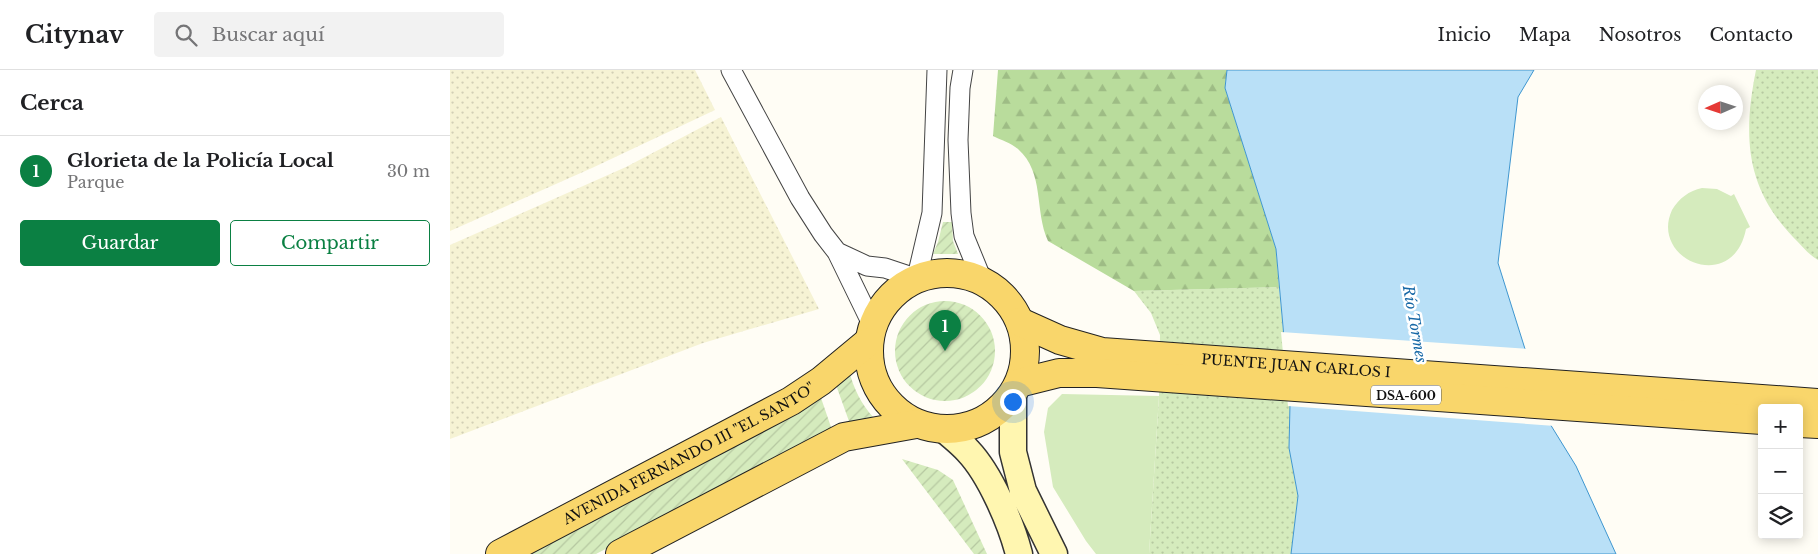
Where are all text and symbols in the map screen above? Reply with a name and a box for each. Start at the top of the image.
search box [154,12,504,57]
text: Citynav [25,20,124,49]
icon: search [172,21,200,49]
text: Buscar aquí [212,23,324,46]
text: Inicio [1437,24,1491,46]
text: Mapa [1519,24,1571,46]
text: Nosotros [1599,24,1681,46]
text: Contacto [1709,24,1793,46]
north arrow [1698,85,1743,130]
text: Cerca [20,90,84,116]
text: Glorieta de la Policía Local [67,149,334,172]
text: 1 [33,161,39,181]
text: 30 m [387,161,430,181]
text: Parque [67,172,124,192]
button: Guardar [20,220,220,266]
button: Compartir [230,220,430,266]
water label: Río Tormes [1399,283,1431,365]
pin: 1 [929,310,961,351]
street label: PUENTE JUAN CARLOS I [1201,350,1391,382]
street label: AVENIDA FERNANDO III "EL SANTO" [559,378,819,529]
road number: DSA-600 [1371,386,1441,404]
your location [1000,389,1026,415]
map controls [1758,404,1803,539]
button: + [1758,404,1803,449]
button: − [1758,449,1803,494]
button: layers [1758,494,1803,539]

